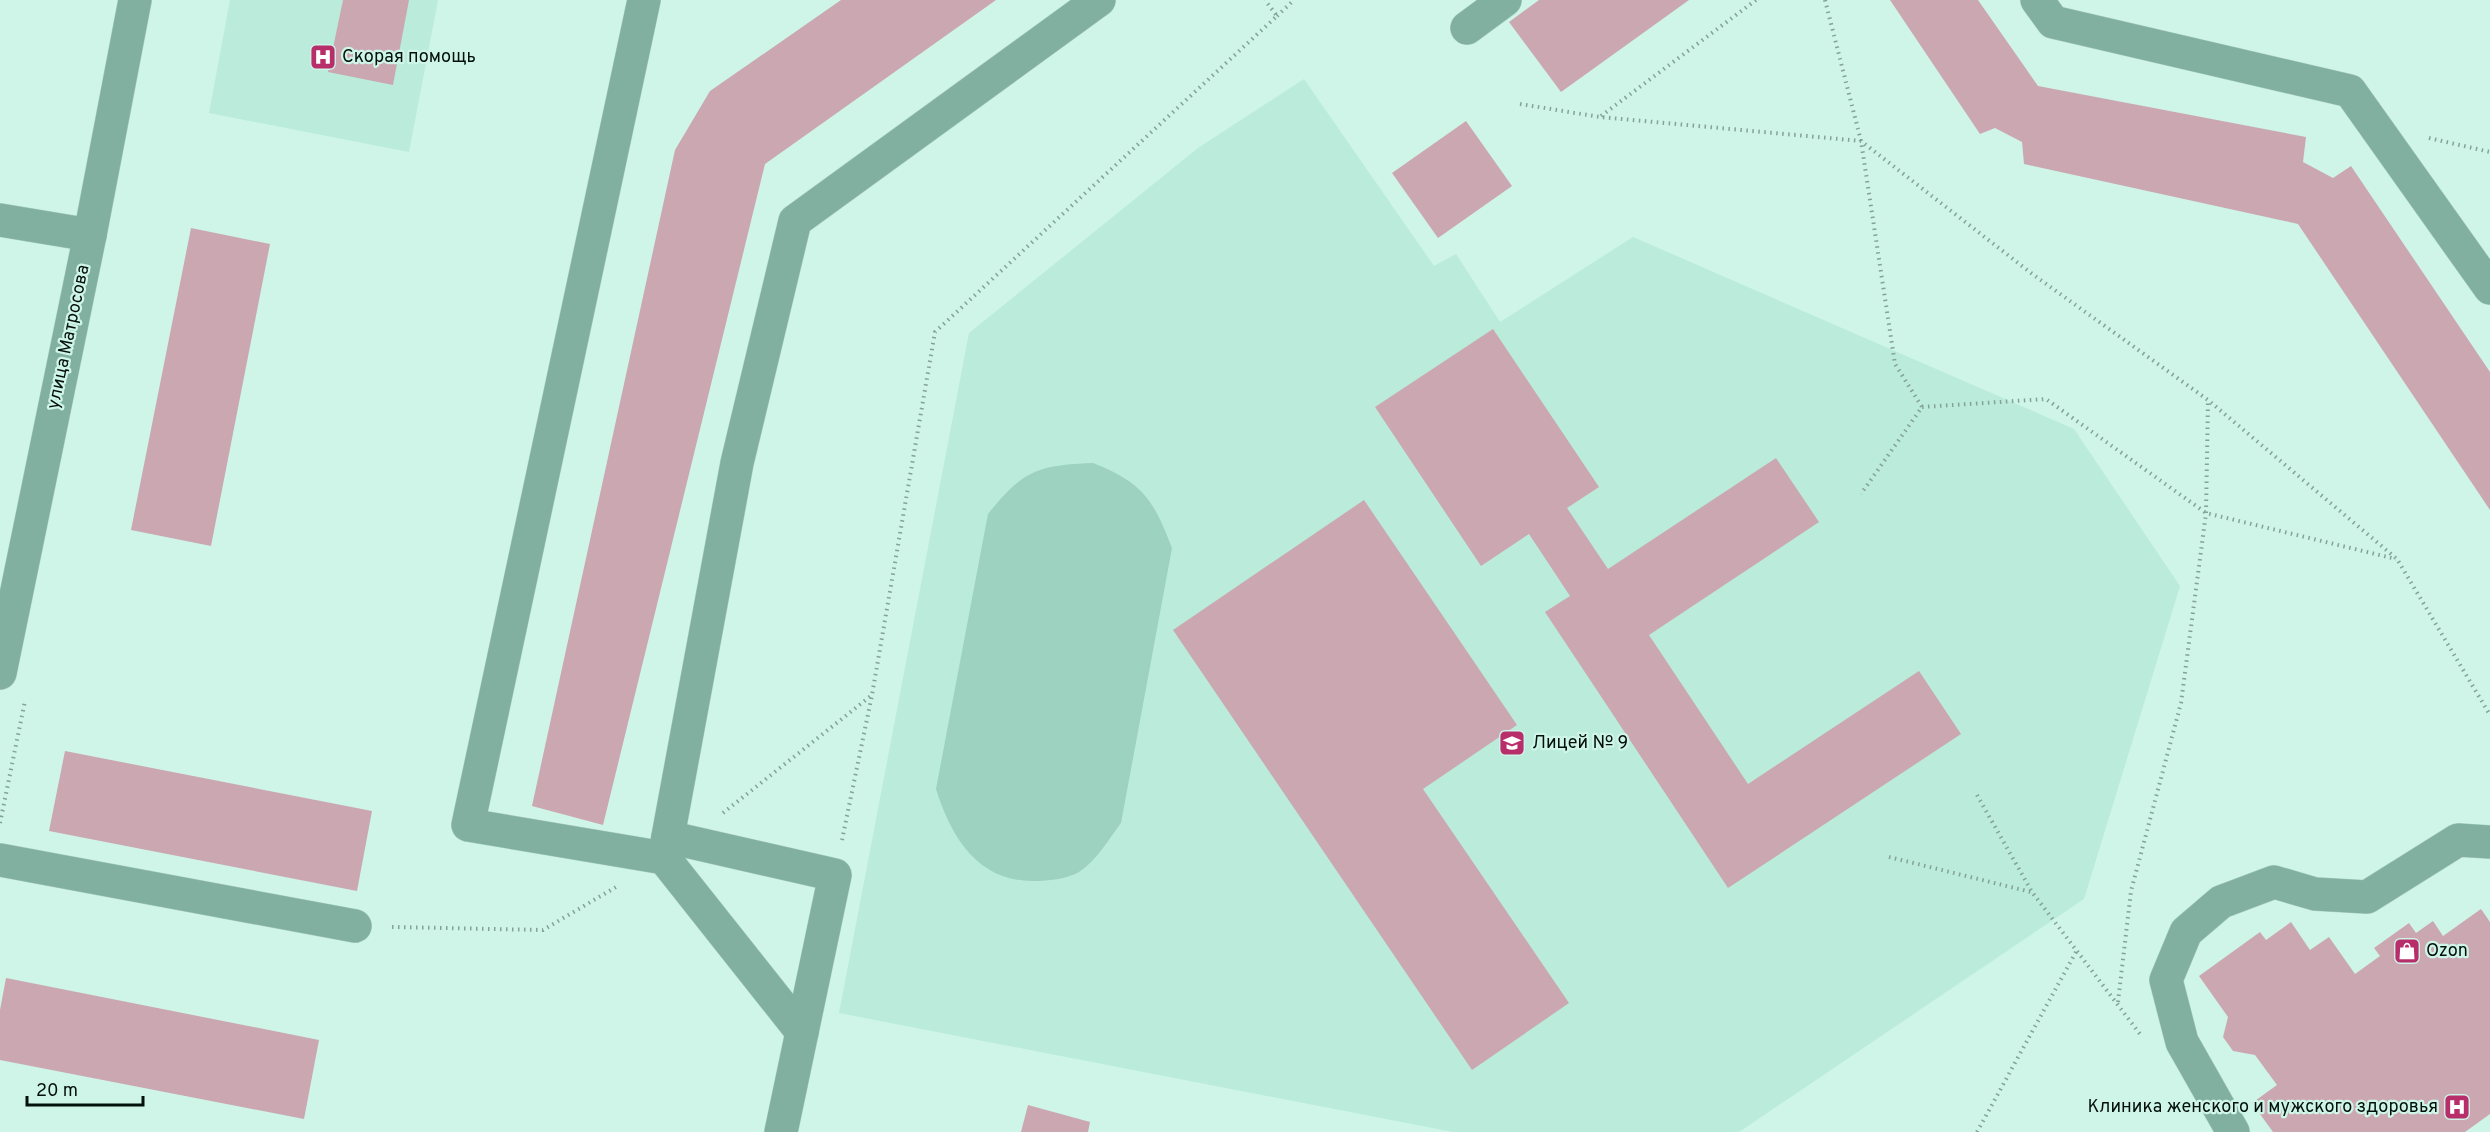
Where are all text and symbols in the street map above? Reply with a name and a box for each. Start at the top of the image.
hospital icon: Скорая помощь [308,42,338,72]
place label: Скорая помощь [342,46,476,69]
street label: улица Матросова [42,263,96,411]
school or university icon: Лицей № 9 [1497,728,1527,758]
place label: Лицей № 9 [1532,732,1628,755]
shop icon: Ozon [2392,936,2422,966]
place label: Ozon [2426,940,2468,963]
scale bar [27,1069,142,1107]
text: 20 m [36,1080,78,1103]
hospital icon: Клиника женского и мужского здоровья [2442,1092,2472,1122]
place label: Клиника женского и мужского здоровья [2087,1096,2438,1119]

